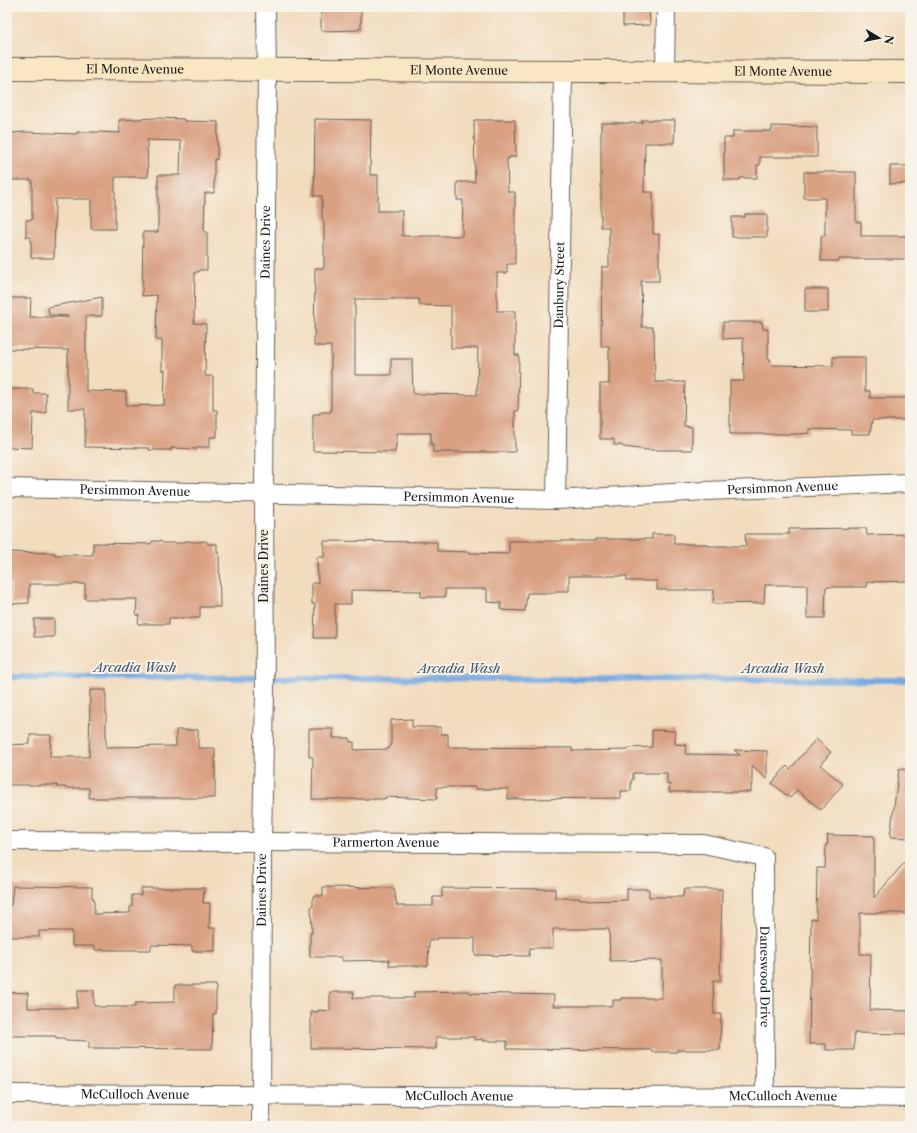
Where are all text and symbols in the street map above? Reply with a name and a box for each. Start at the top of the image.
north arrow [859,18,899,58]
text: N [881,34,897,46]
street label: El Monte Avenue [86,61,184,77]
street label: El Monte Avenue [410,62,508,78]
street label: El Monte Avenue [734,63,832,79]
street label: Daines Drive [258,205,273,279]
street label: Danbury Street [551,241,567,329]
street label: Persimmon Avenue [727,478,839,497]
street label: Persimmon Avenue [79,482,191,499]
street label: Persimmon Avenue [403,489,515,506]
street label: Daines Drive [256,529,271,603]
water label: Arcadia Wash [92,659,176,675]
water label: Arcadia Wash [416,660,500,676]
water label: Arcadia Wash [740,660,824,676]
street label: Parmerton Avenue [333,834,440,850]
street label: Daines Drive [254,853,269,927]
street label: Daneswood Drive [757,926,773,1028]
street label: McCulloch Avenue [81,1086,190,1102]
street label: McCulloch Avenue [405,1088,514,1104]
street label: McCulloch Avenue [729,1088,838,1104]

